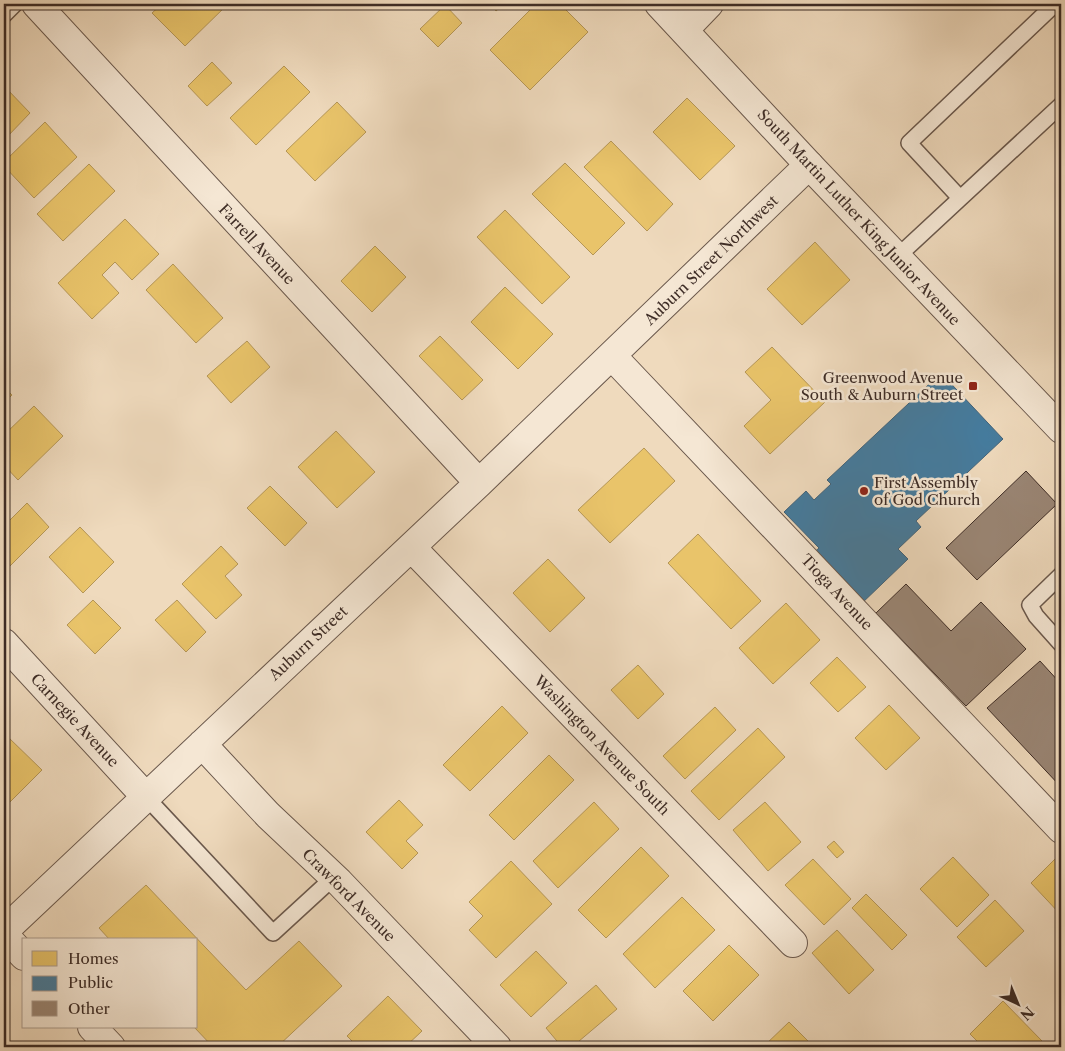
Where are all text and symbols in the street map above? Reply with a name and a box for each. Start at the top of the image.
street label: South Martin Luther King Junior Avenue [754,105,964,329]
street label: Auburn Street Northwest [639,191,782,330]
street label: Farrell Avenue [215,200,299,288]
place label: Greenwood Avenue South & Auburn Street [801,368,964,404]
marker: Greenwood Avenue South & Auburn Street [967,380,979,392]
place label: First Assembly of God Church [874,473,981,509]
marker: First Assembly of God Church [858,485,870,497]
street label: Tioga Avenue [797,550,877,634]
street label: Auburn Street [264,601,352,685]
street label: Carnegie Avenue [27,669,123,771]
street label: Washington Avenue South [529,670,674,819]
street label: Crawford Avenue [298,844,400,946]
legend [22,938,198,1028]
text: Homes [68,949,119,968]
text: Public [68,973,113,992]
north arrow [992,978,1042,1028]
text: Other [68,999,111,1018]
text: N [1016,1003,1038,1024]

